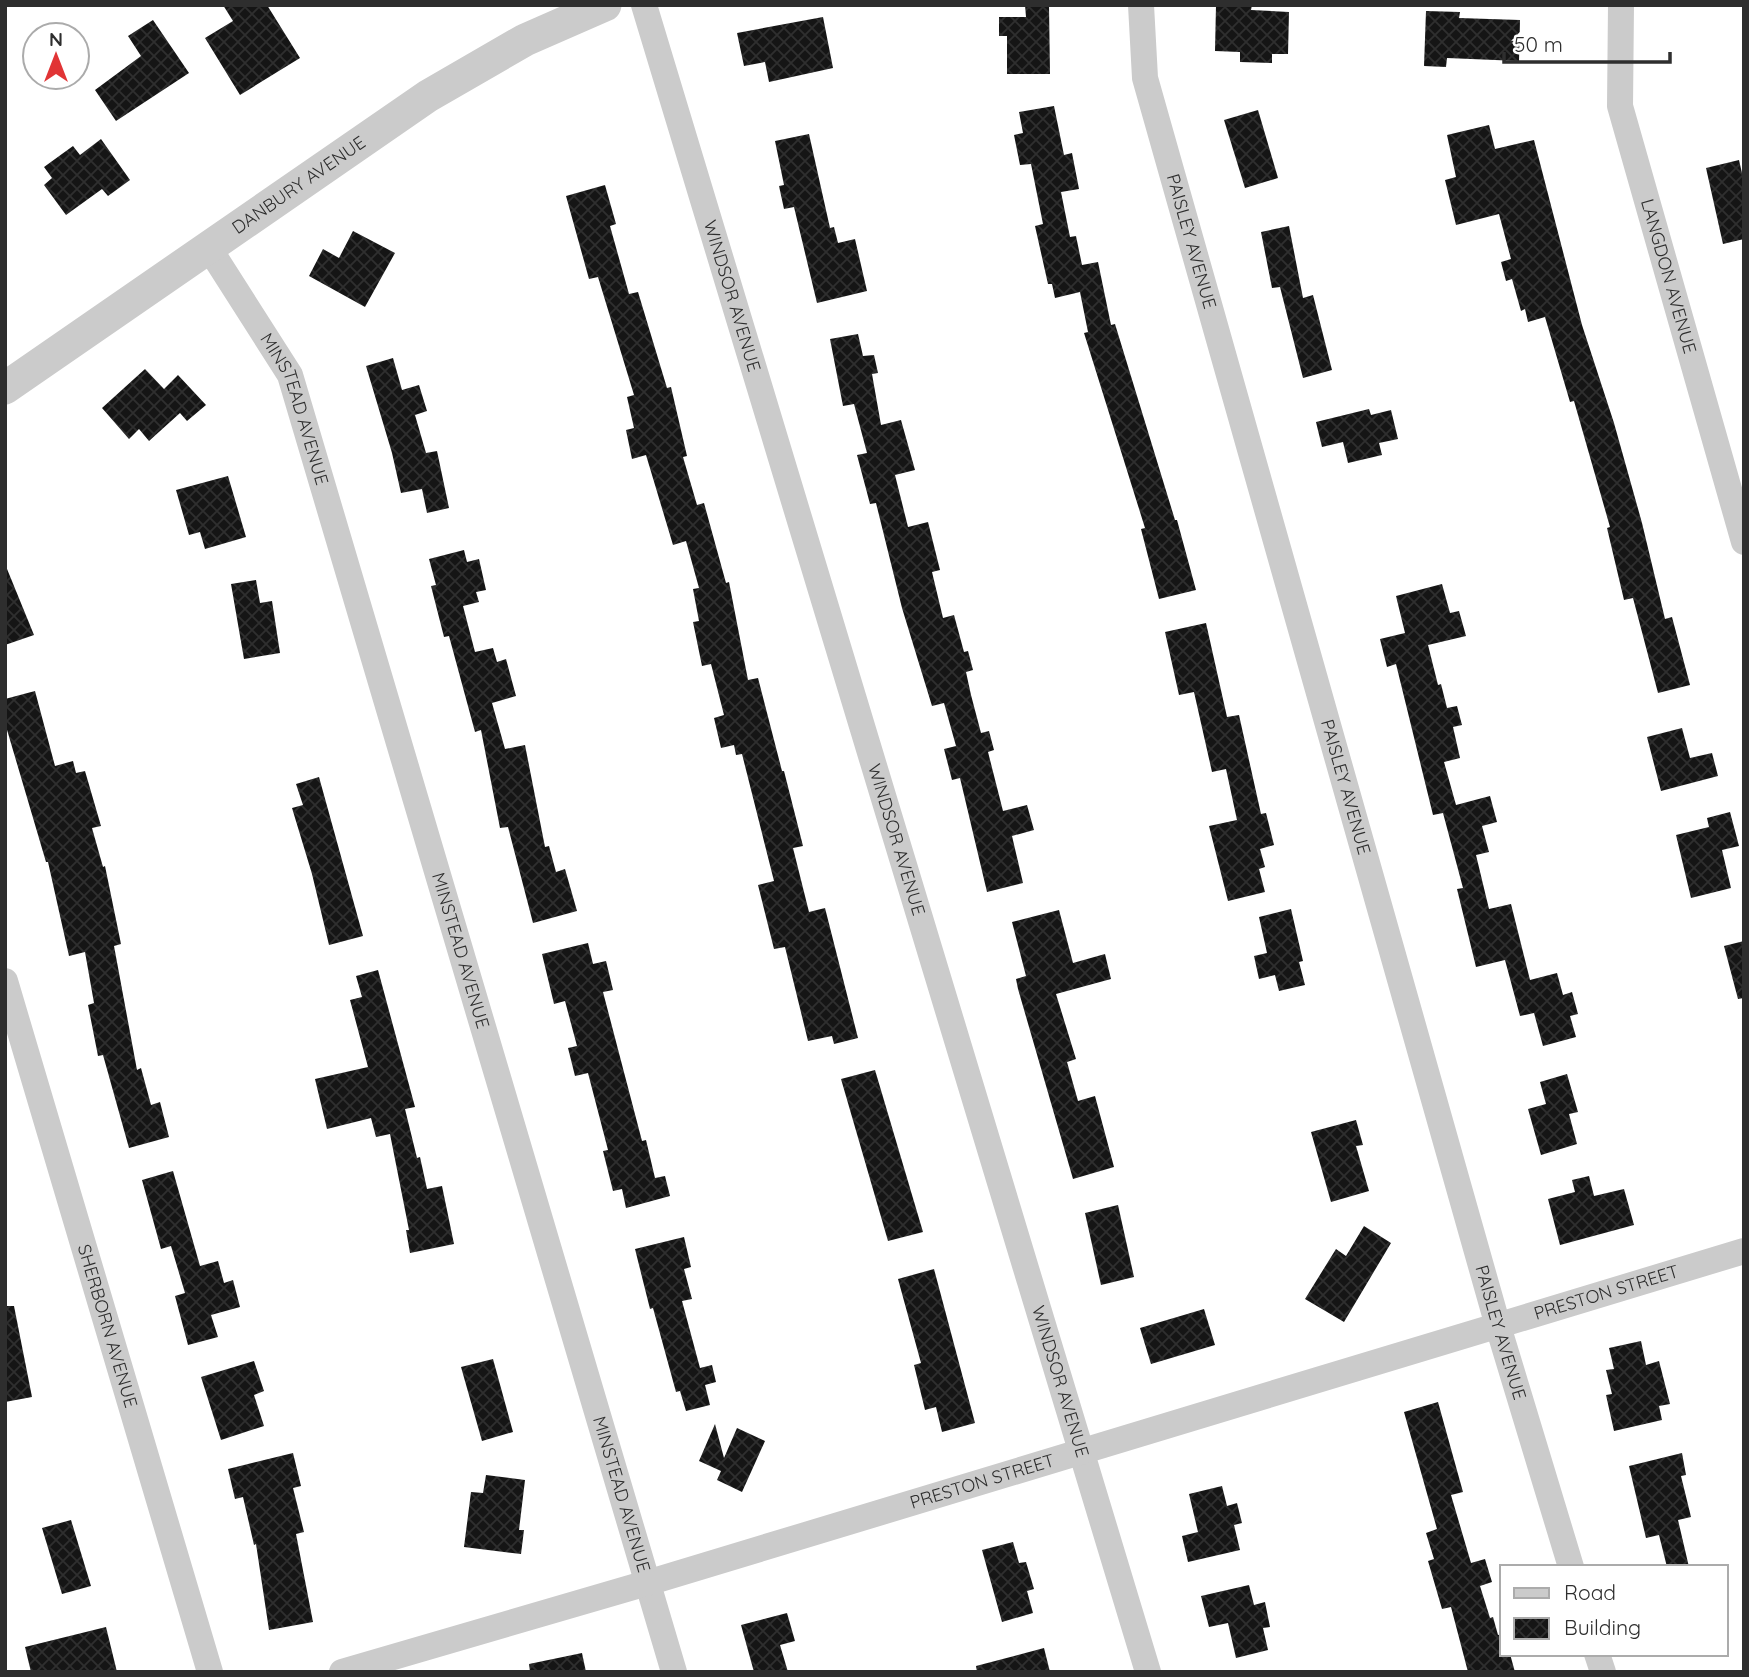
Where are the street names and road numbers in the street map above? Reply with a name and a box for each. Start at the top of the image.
street label: DANBURY AVENUE [227,131,370,239]
street label: PAISLEY AVENUE [1162,171,1222,312]
street label: LANGDON AVENUE [1636,196,1702,356]
street label: WINDSOR AVENUE [699,217,766,374]
street label: MINSTEAD AVENUE [255,329,334,488]
street label: PAISLEY AVENUE [1316,717,1376,857]
street label: WINDSOR AVENUE [863,761,931,918]
street label: MINSTEAD AVENUE [427,870,495,1031]
street label: SHERBORN AVENUE [73,1242,143,1410]
street label: PRESTON STREET [1531,1259,1681,1325]
street label: PAISLEY AVENUE [1470,1262,1532,1403]
street label: WINDSOR AVENUE [1027,1303,1094,1460]
street label: MINSTEAD AVENUE [588,1413,656,1575]
street label: PRESTON STREET [907,1448,1057,1514]

